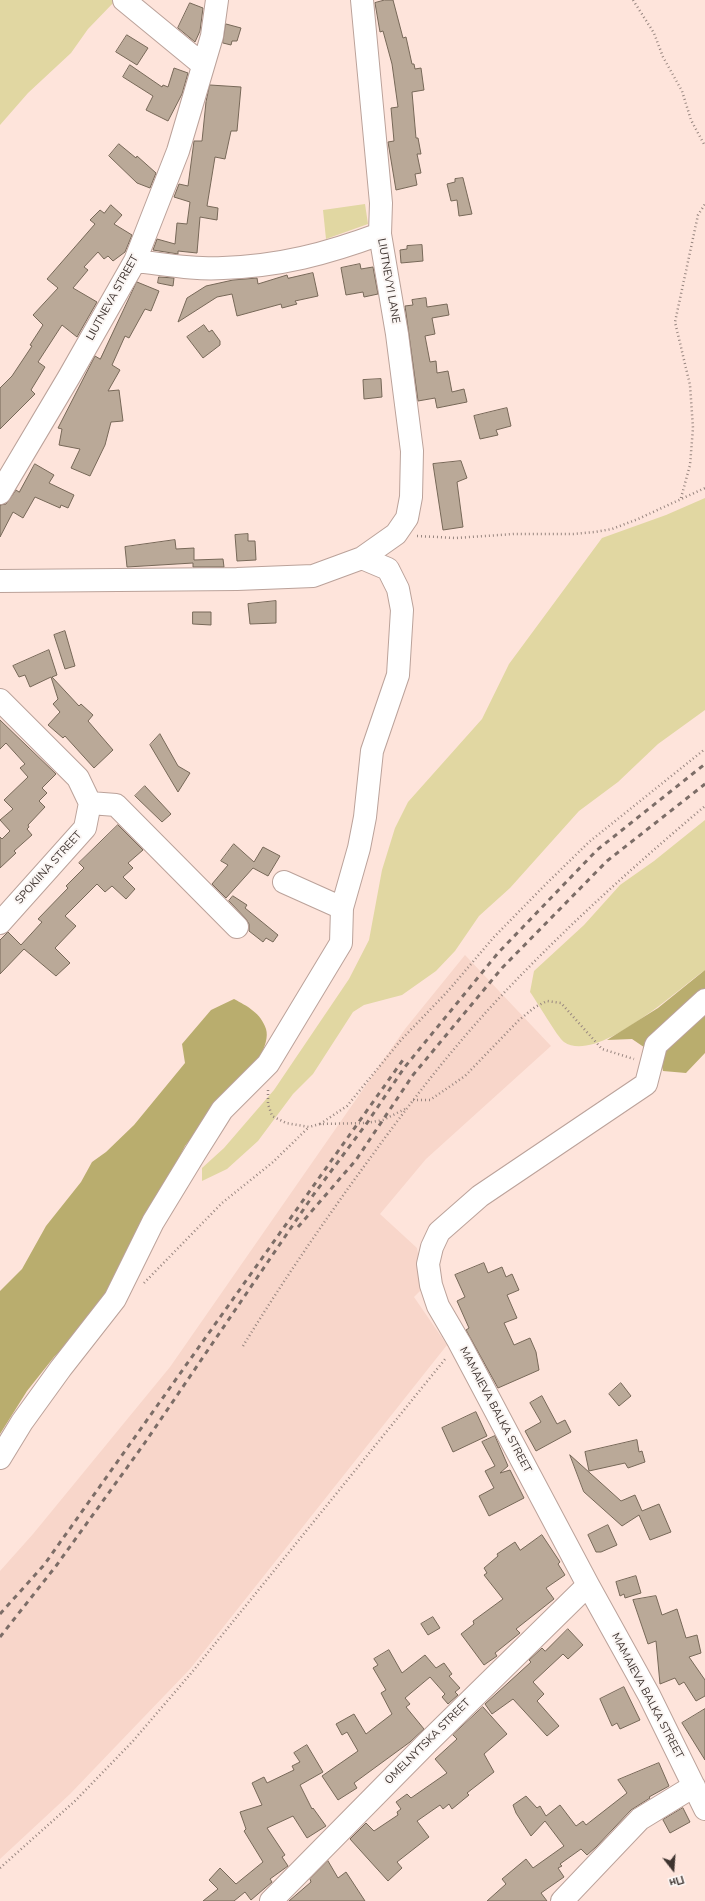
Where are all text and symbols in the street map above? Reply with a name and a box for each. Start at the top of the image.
street label: LIUTNEVYI LANE [374,237,402,325]
street label: LIUTNEVA STREET [84,253,142,343]
street label: SPOKIINA STREET [13,829,85,907]
street label: MAMAIEVA BALKA STREET [456,1345,534,1475]
street label: MAMAIEVA BALKA STREET [608,1631,686,1761]
street label: OMELNYTSKA STREET [382,1696,474,1788]
north arrow [653,1849,693,1889]
text: Пн [667,1872,686,1890]

